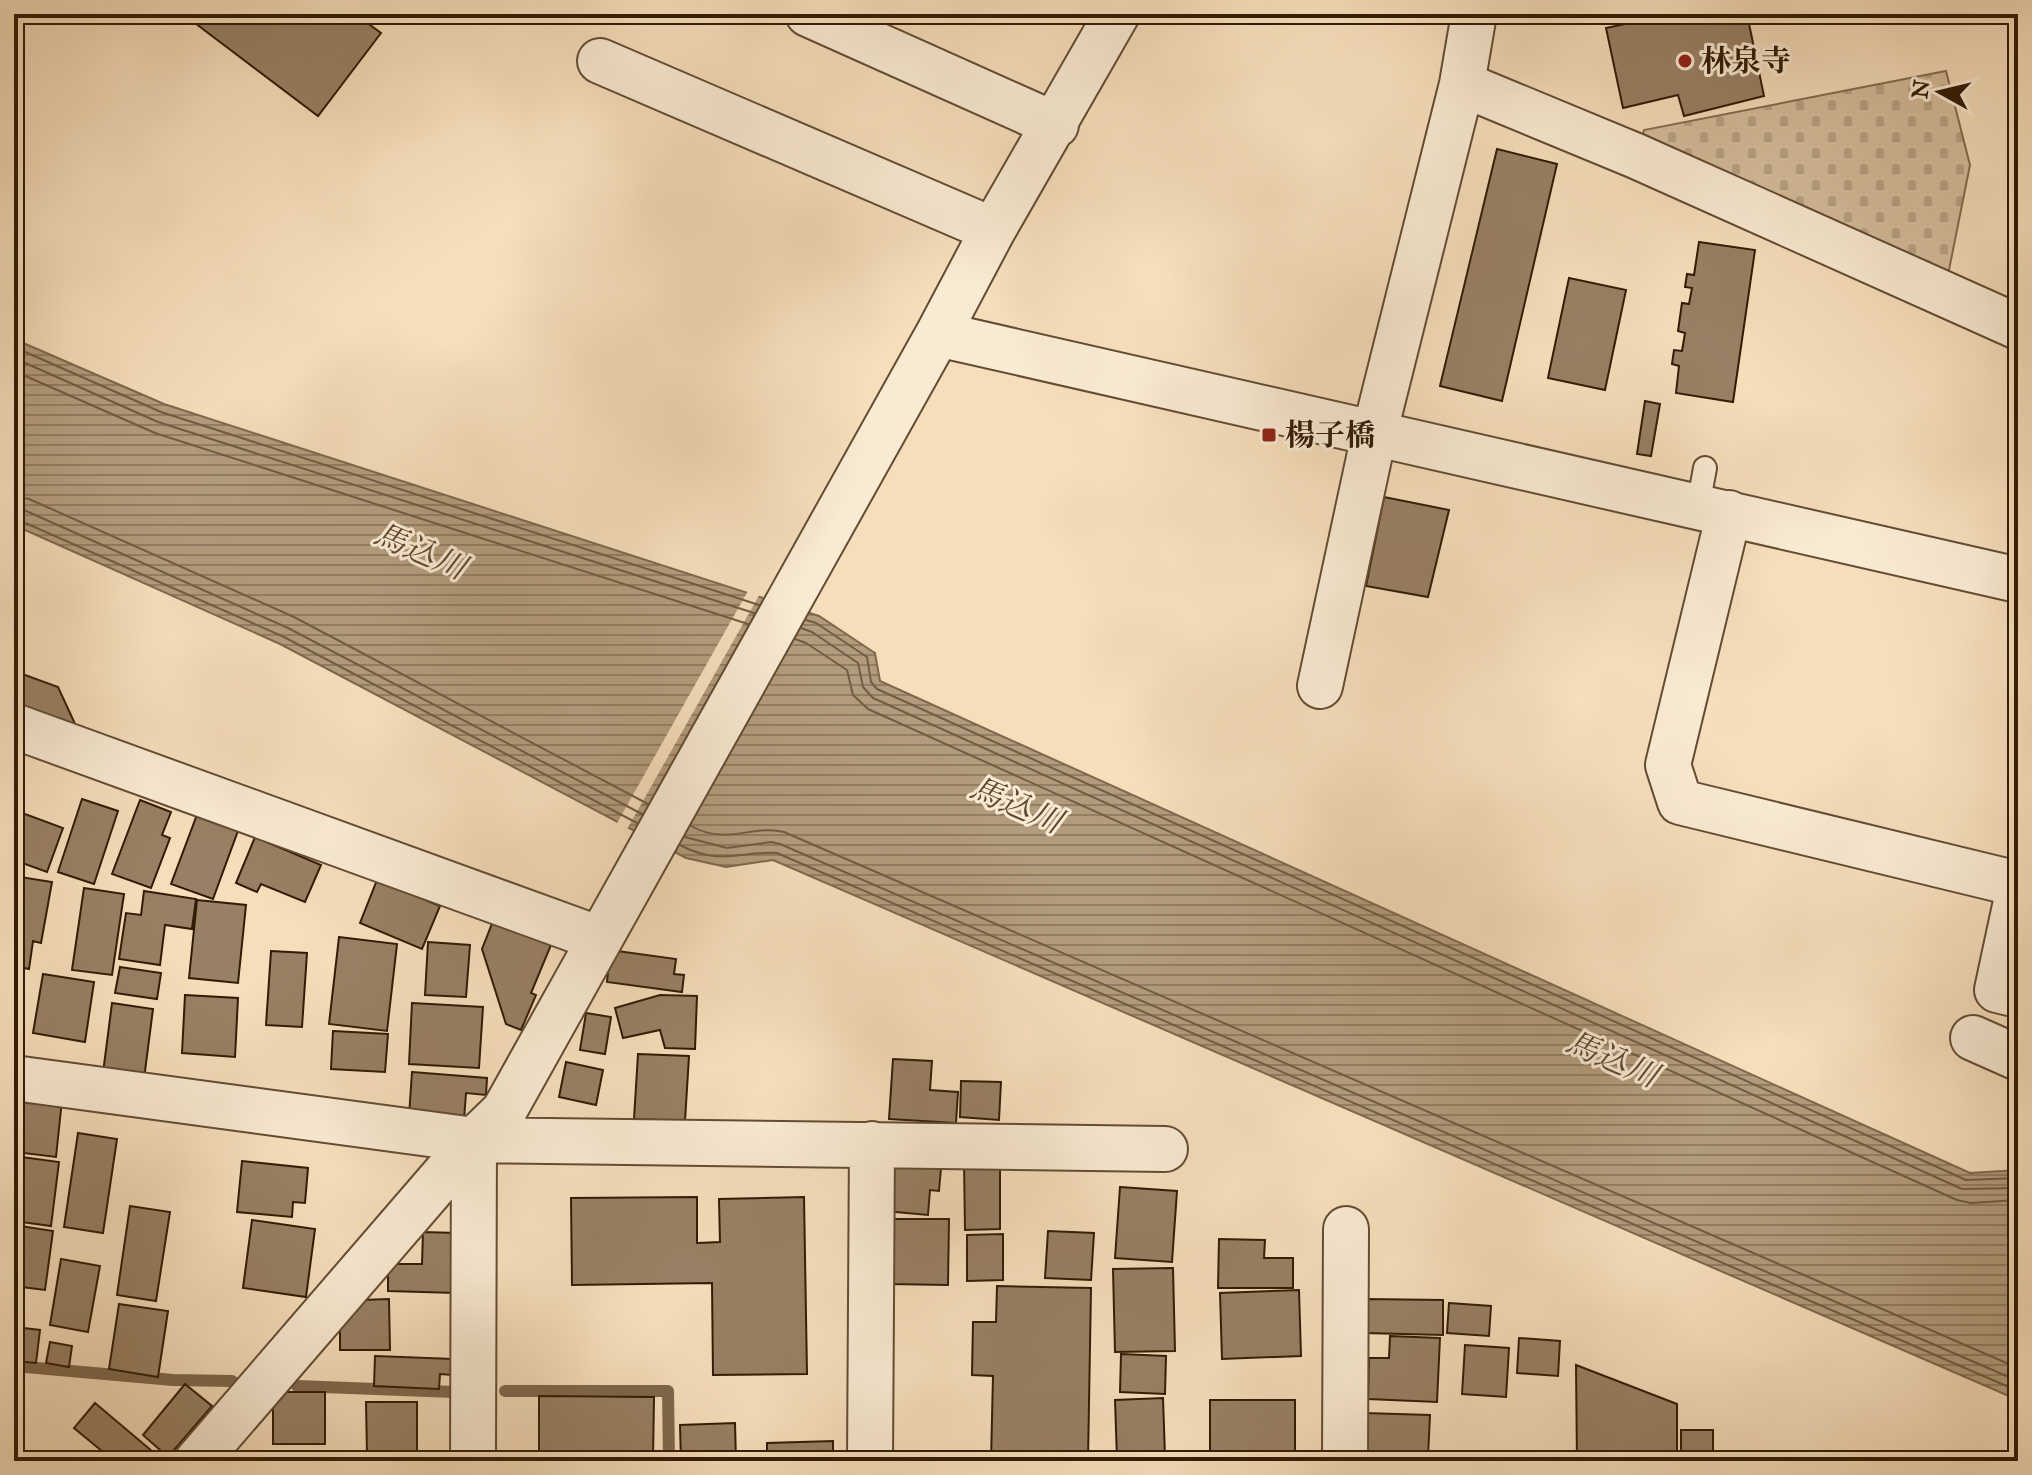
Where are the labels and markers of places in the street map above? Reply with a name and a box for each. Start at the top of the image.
place label: 林泉寺 [1701,43,1791,79]
marker: 林泉寺 [1676,52,1694,70]
place label: 楊子橋 [1285,417,1375,453]
marker: 楊子橋 [1260,426,1278,444]

